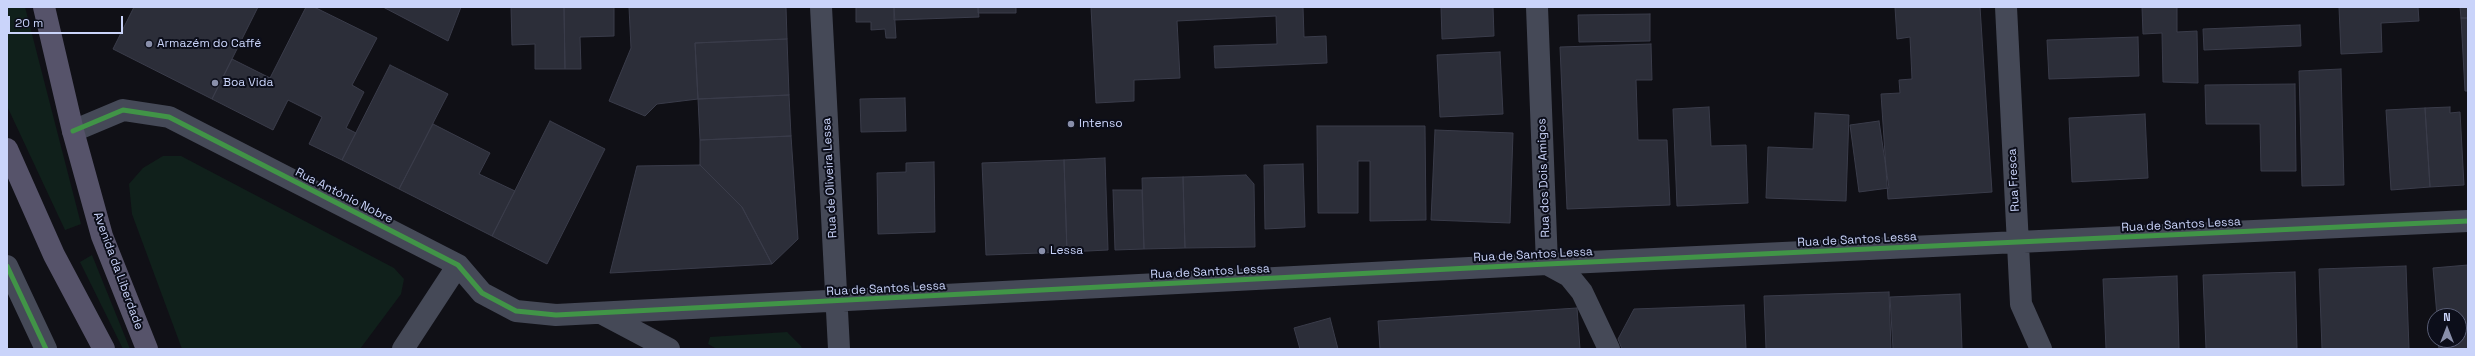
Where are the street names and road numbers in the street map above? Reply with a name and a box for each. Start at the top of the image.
street label: Rua de Oliveira Lessa [820,118,840,238]
street label: Rua dos Dois Amigos [1535,118,1553,238]
street label: Rua Fresca [2005,148,2023,212]
street label: Rua António Nobre [293,165,395,227]
street label: Avenida da Liberdade [90,210,146,332]
street label: Rua de Santos Lessa [2121,215,2241,235]
street label: Rua de Santos Lessa [1797,230,1917,250]
street label: Rua de Santos Lessa [1473,245,1593,265]
street label: Rua de Santos Lessa [1150,262,1270,282]
street label: Rua de Santos Lessa [826,279,946,299]

